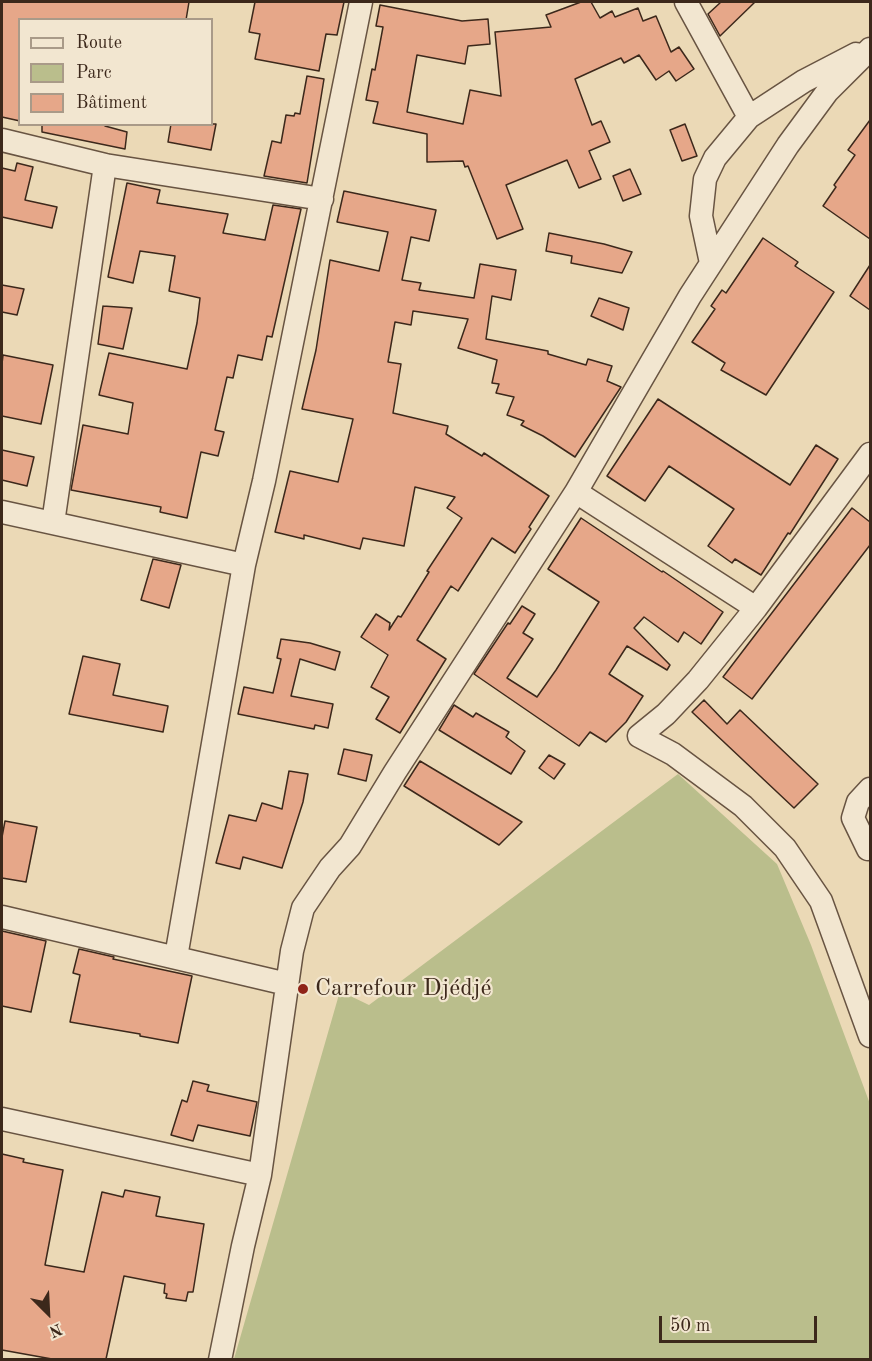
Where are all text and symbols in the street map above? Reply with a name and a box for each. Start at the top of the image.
legend [18,18,213,126]
text: Route [76,34,122,52]
text: Parc [76,64,112,82]
text: Bâtiment [76,94,147,112]
place label: Carrefour Djédjé [315,975,492,1003]
marker: Carrefour Djédjé [296,982,310,996]
north arrow [18,1283,78,1343]
scale bar [662,1304,820,1342]
text: 50 m [670,1317,710,1335]
text: N [46,1320,64,1339]

